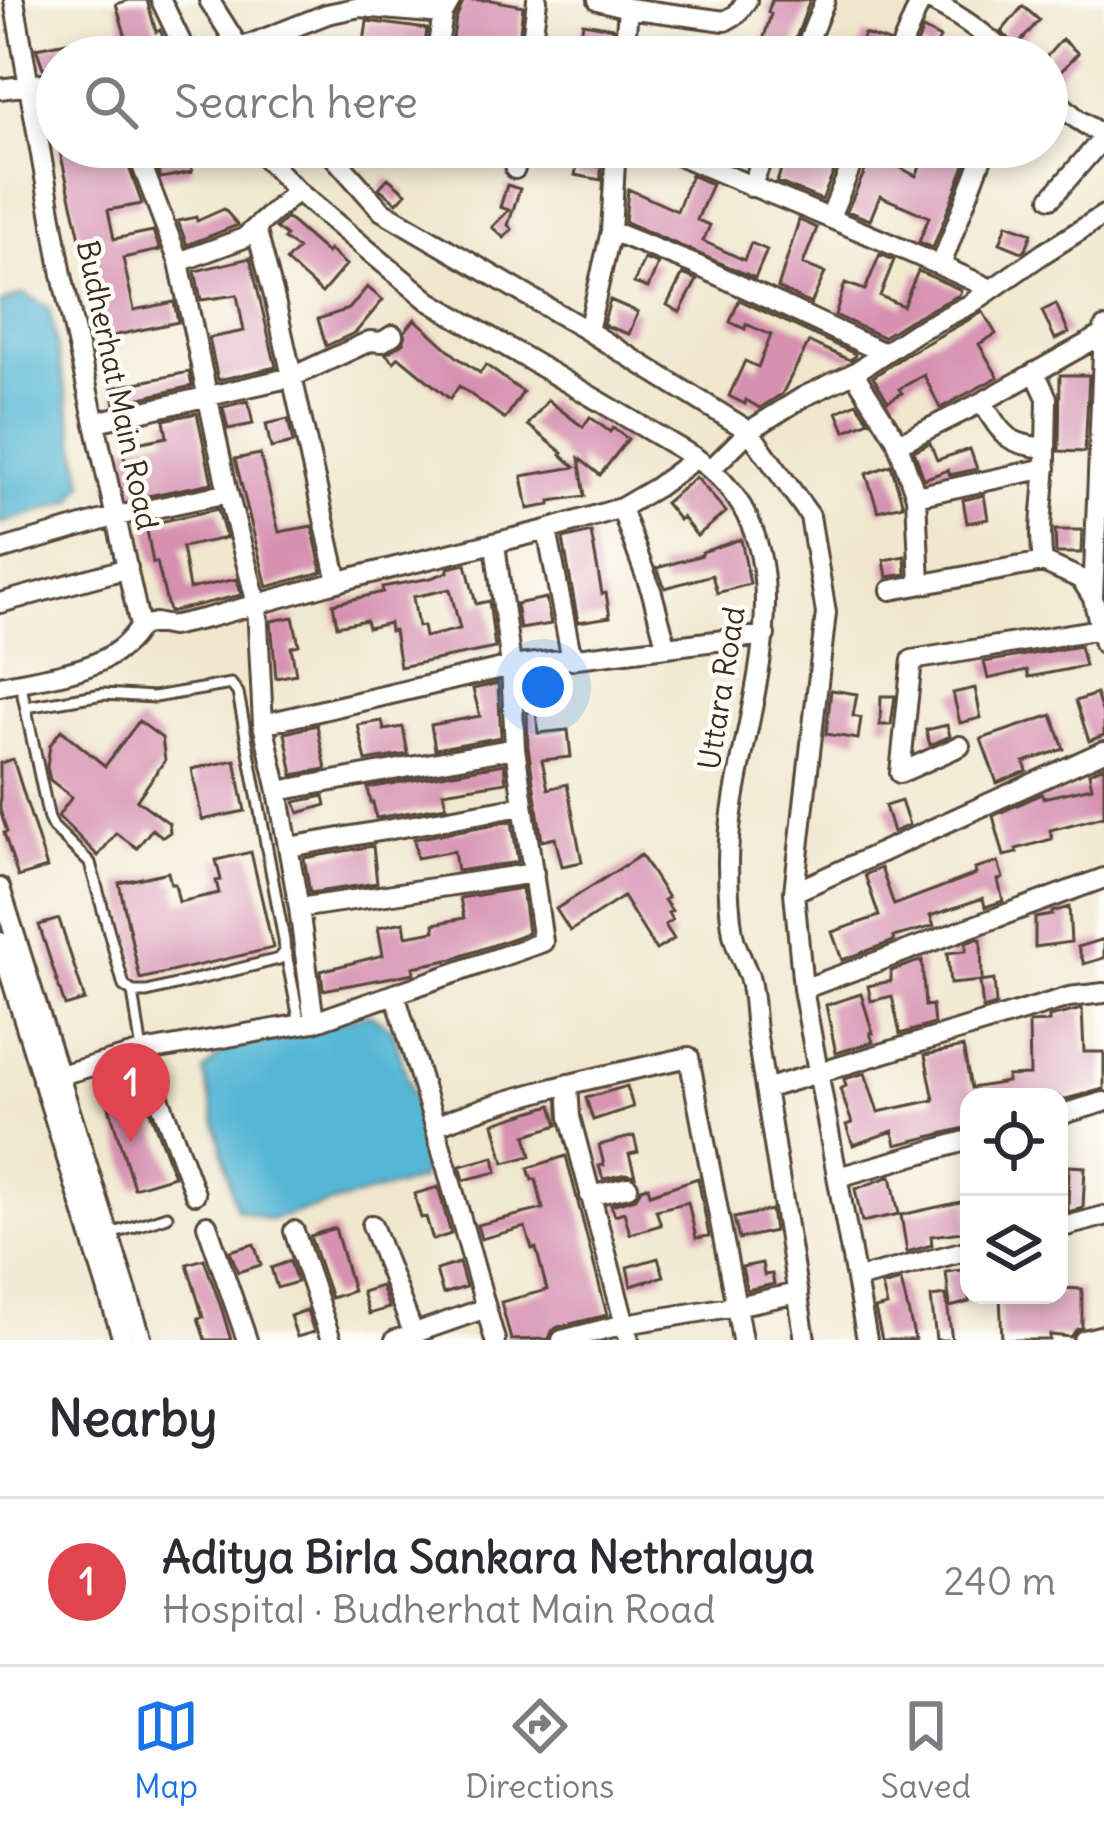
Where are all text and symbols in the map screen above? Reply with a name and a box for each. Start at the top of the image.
search box [36,36,1068,168]
icon: search [78,69,144,135]
text: Search here [174,74,418,130]
street label: Budherhat Main Road [69,237,167,533]
street label: Uttara Road [689,604,753,772]
your location [513,657,573,717]
pin: 1 [92,1043,170,1142]
map controls [960,1088,1068,1304]
button: locate [960,1088,1068,1196]
button: layers [960,1196,1068,1304]
text: Nearby [48,1386,217,1450]
text: Aditya Birla Sankara Nethralaya [162,1529,815,1585]
text: 1 [79,1557,95,1606]
text: 240 m [944,1557,1056,1606]
text: Hospital · Budherhat Main Road [162,1585,715,1634]
tab: Map [133,1693,199,1807]
tab: Directions [465,1693,614,1807]
tab: Saved [881,1693,971,1807]

